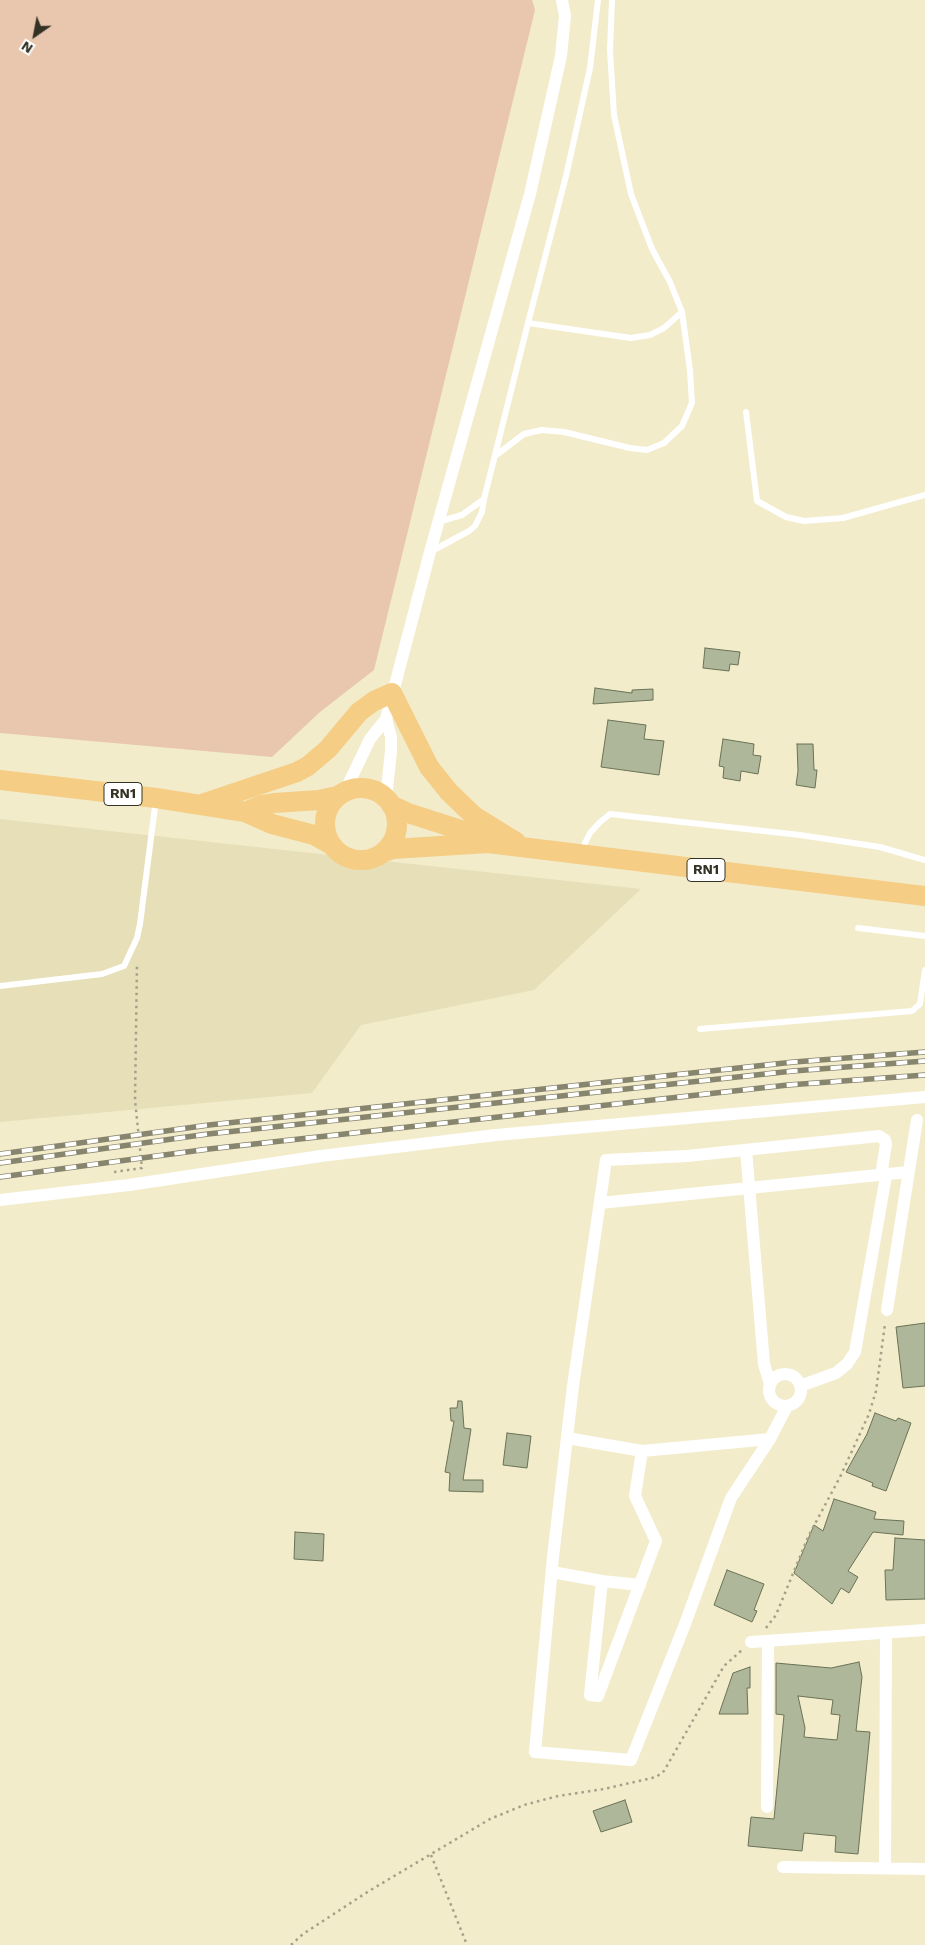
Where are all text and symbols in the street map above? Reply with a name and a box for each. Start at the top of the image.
north arrow [10,10,60,60]
text: N [18,38,36,57]
road number: RN1 [104,782,142,806]
road number: RN1 [687,858,725,882]

